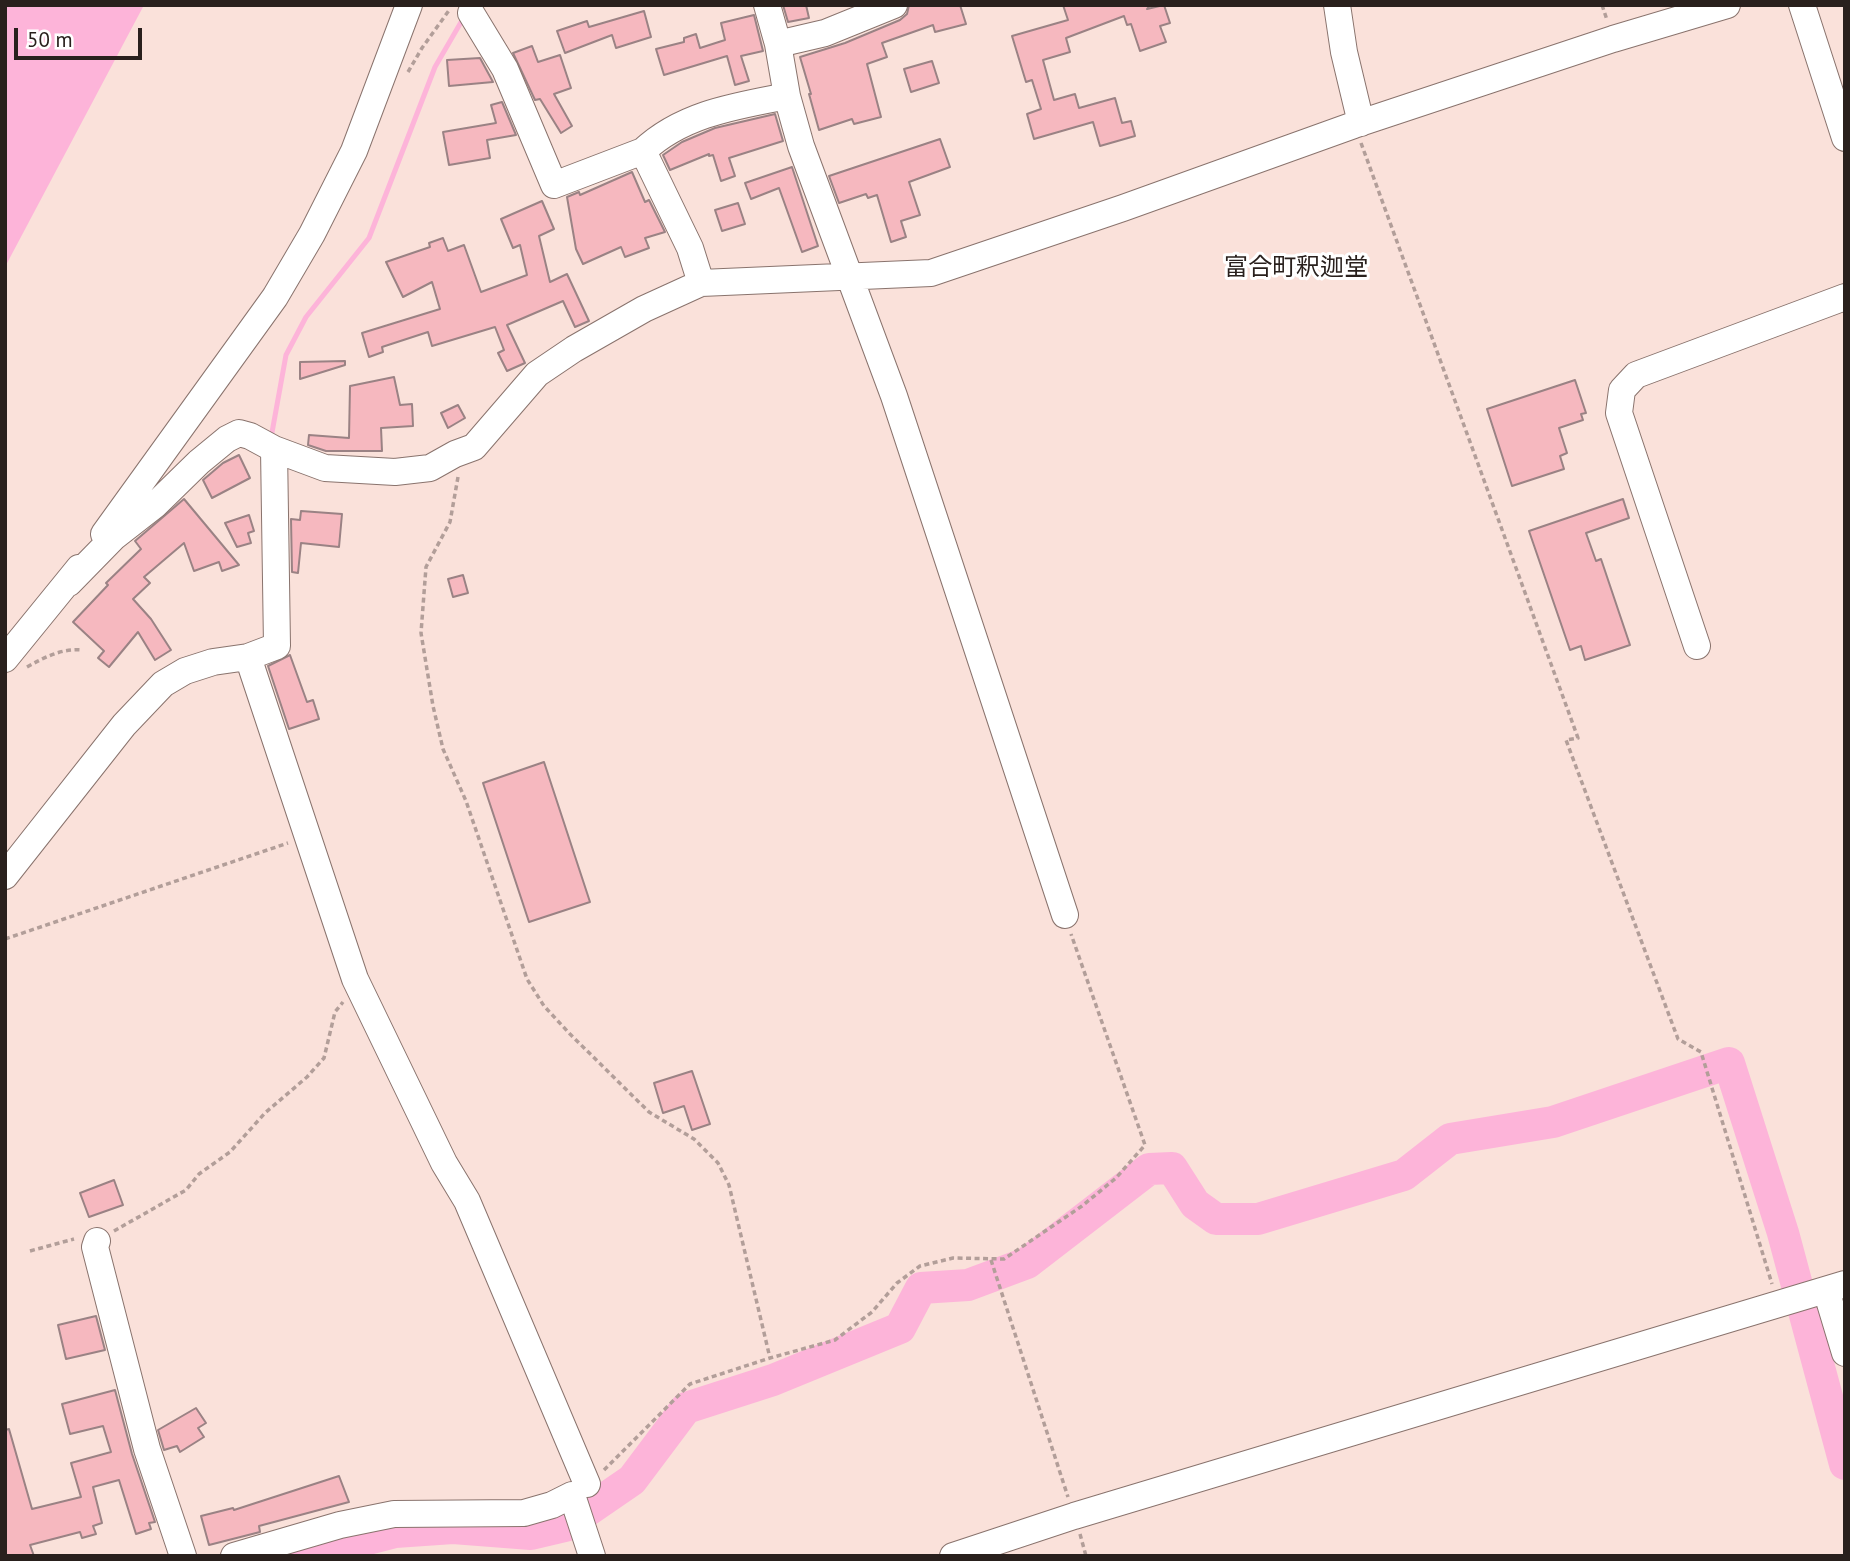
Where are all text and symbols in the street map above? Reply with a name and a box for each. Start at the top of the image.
scale bar [18,14,145,58]
text: 50 m [27,26,73,53]
district label: 富合町釈迦堂 [1224,254,1368,282]

